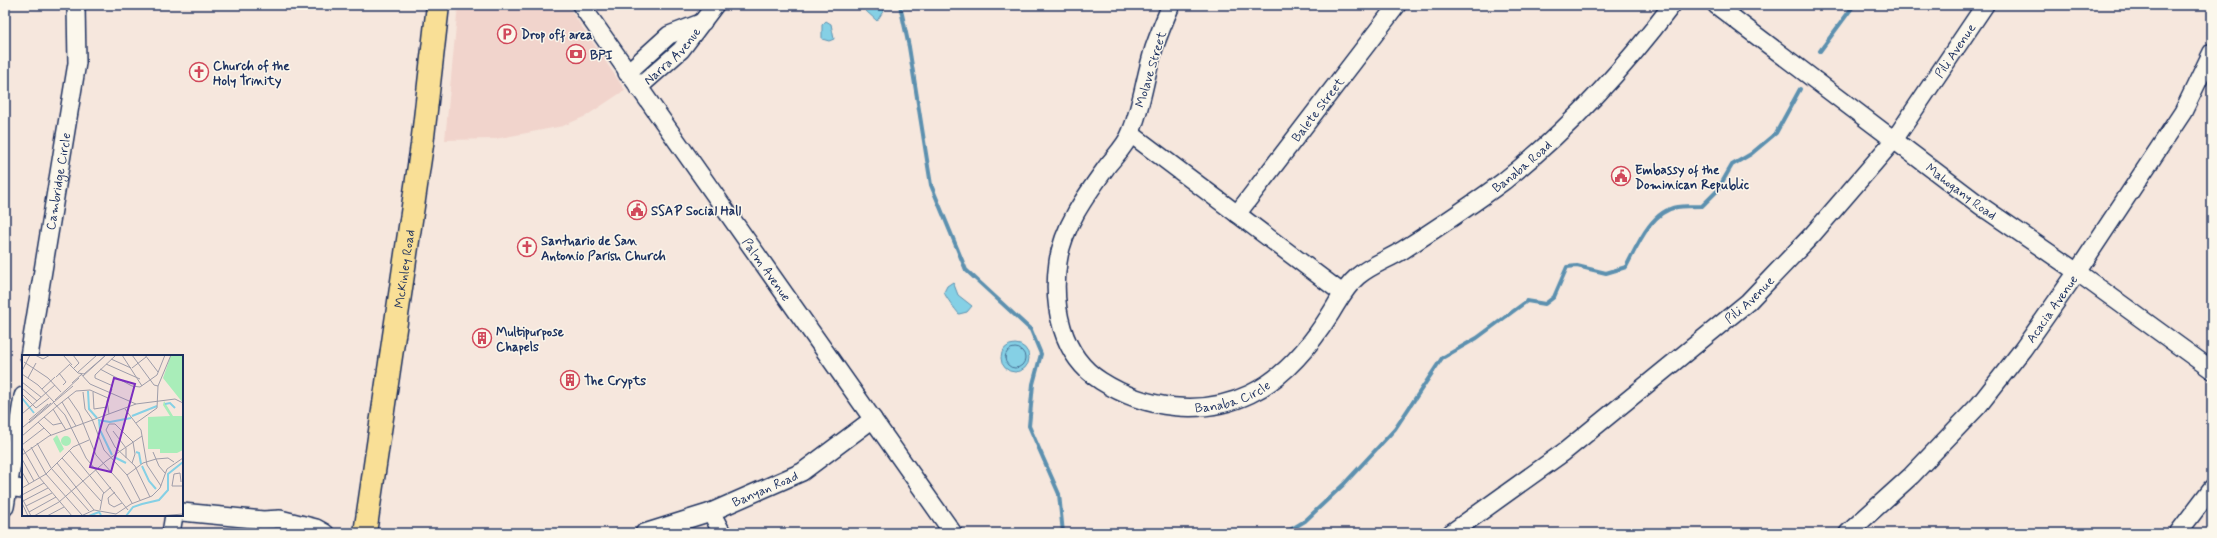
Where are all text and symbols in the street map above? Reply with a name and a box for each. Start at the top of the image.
street label: Pili Avenue [1931,20,1980,81]
parking icon: Drop off area [496,23,518,45]
street label: Narra Avenue [641,24,705,89]
place label: Drop off area [521,27,593,44]
street label: Molave Street [1132,29,1171,110]
bank icon: BPI [565,43,587,65]
place label: BPI [590,47,613,64]
place label: Church of the Holy Trinity [213,58,290,90]
church icon: Church of the Holy Trinity [188,61,210,83]
street label: Balete Street [1288,74,1349,146]
street label: Cambridge Circle [43,131,75,232]
street label: Banaba Road [1489,137,1556,197]
street label: Mahogany Road [1922,160,1999,224]
place label: Embassy of the Dominican Republic [1635,162,1750,194]
public building icon: Embassy of the Dominican Republic [1610,165,1632,187]
public building icon: SSAP Social Hall [626,199,648,221]
place label: SSAP Social Hall [651,203,741,220]
street label: McKinley Road [391,229,419,310]
place label: Santuario de San Antonio Parish Church [541,233,666,265]
street label: Palm Avenue [738,235,794,305]
church icon: Santuario de San Antonio Parish Church [516,236,538,258]
street label: Acacia Avenue [2023,272,2082,347]
street label: Pili Avenue [1721,273,1778,328]
place label: Multipurpose Chapels [496,324,564,356]
building icon: Multipurpose Chapels [471,327,493,349]
inset map [22,355,183,516]
building icon: The Crypts [559,369,581,391]
place label: The Crypts [584,373,646,390]
street label: Banaba Circle [1194,377,1274,417]
street label: Banyan Road [730,468,801,512]

